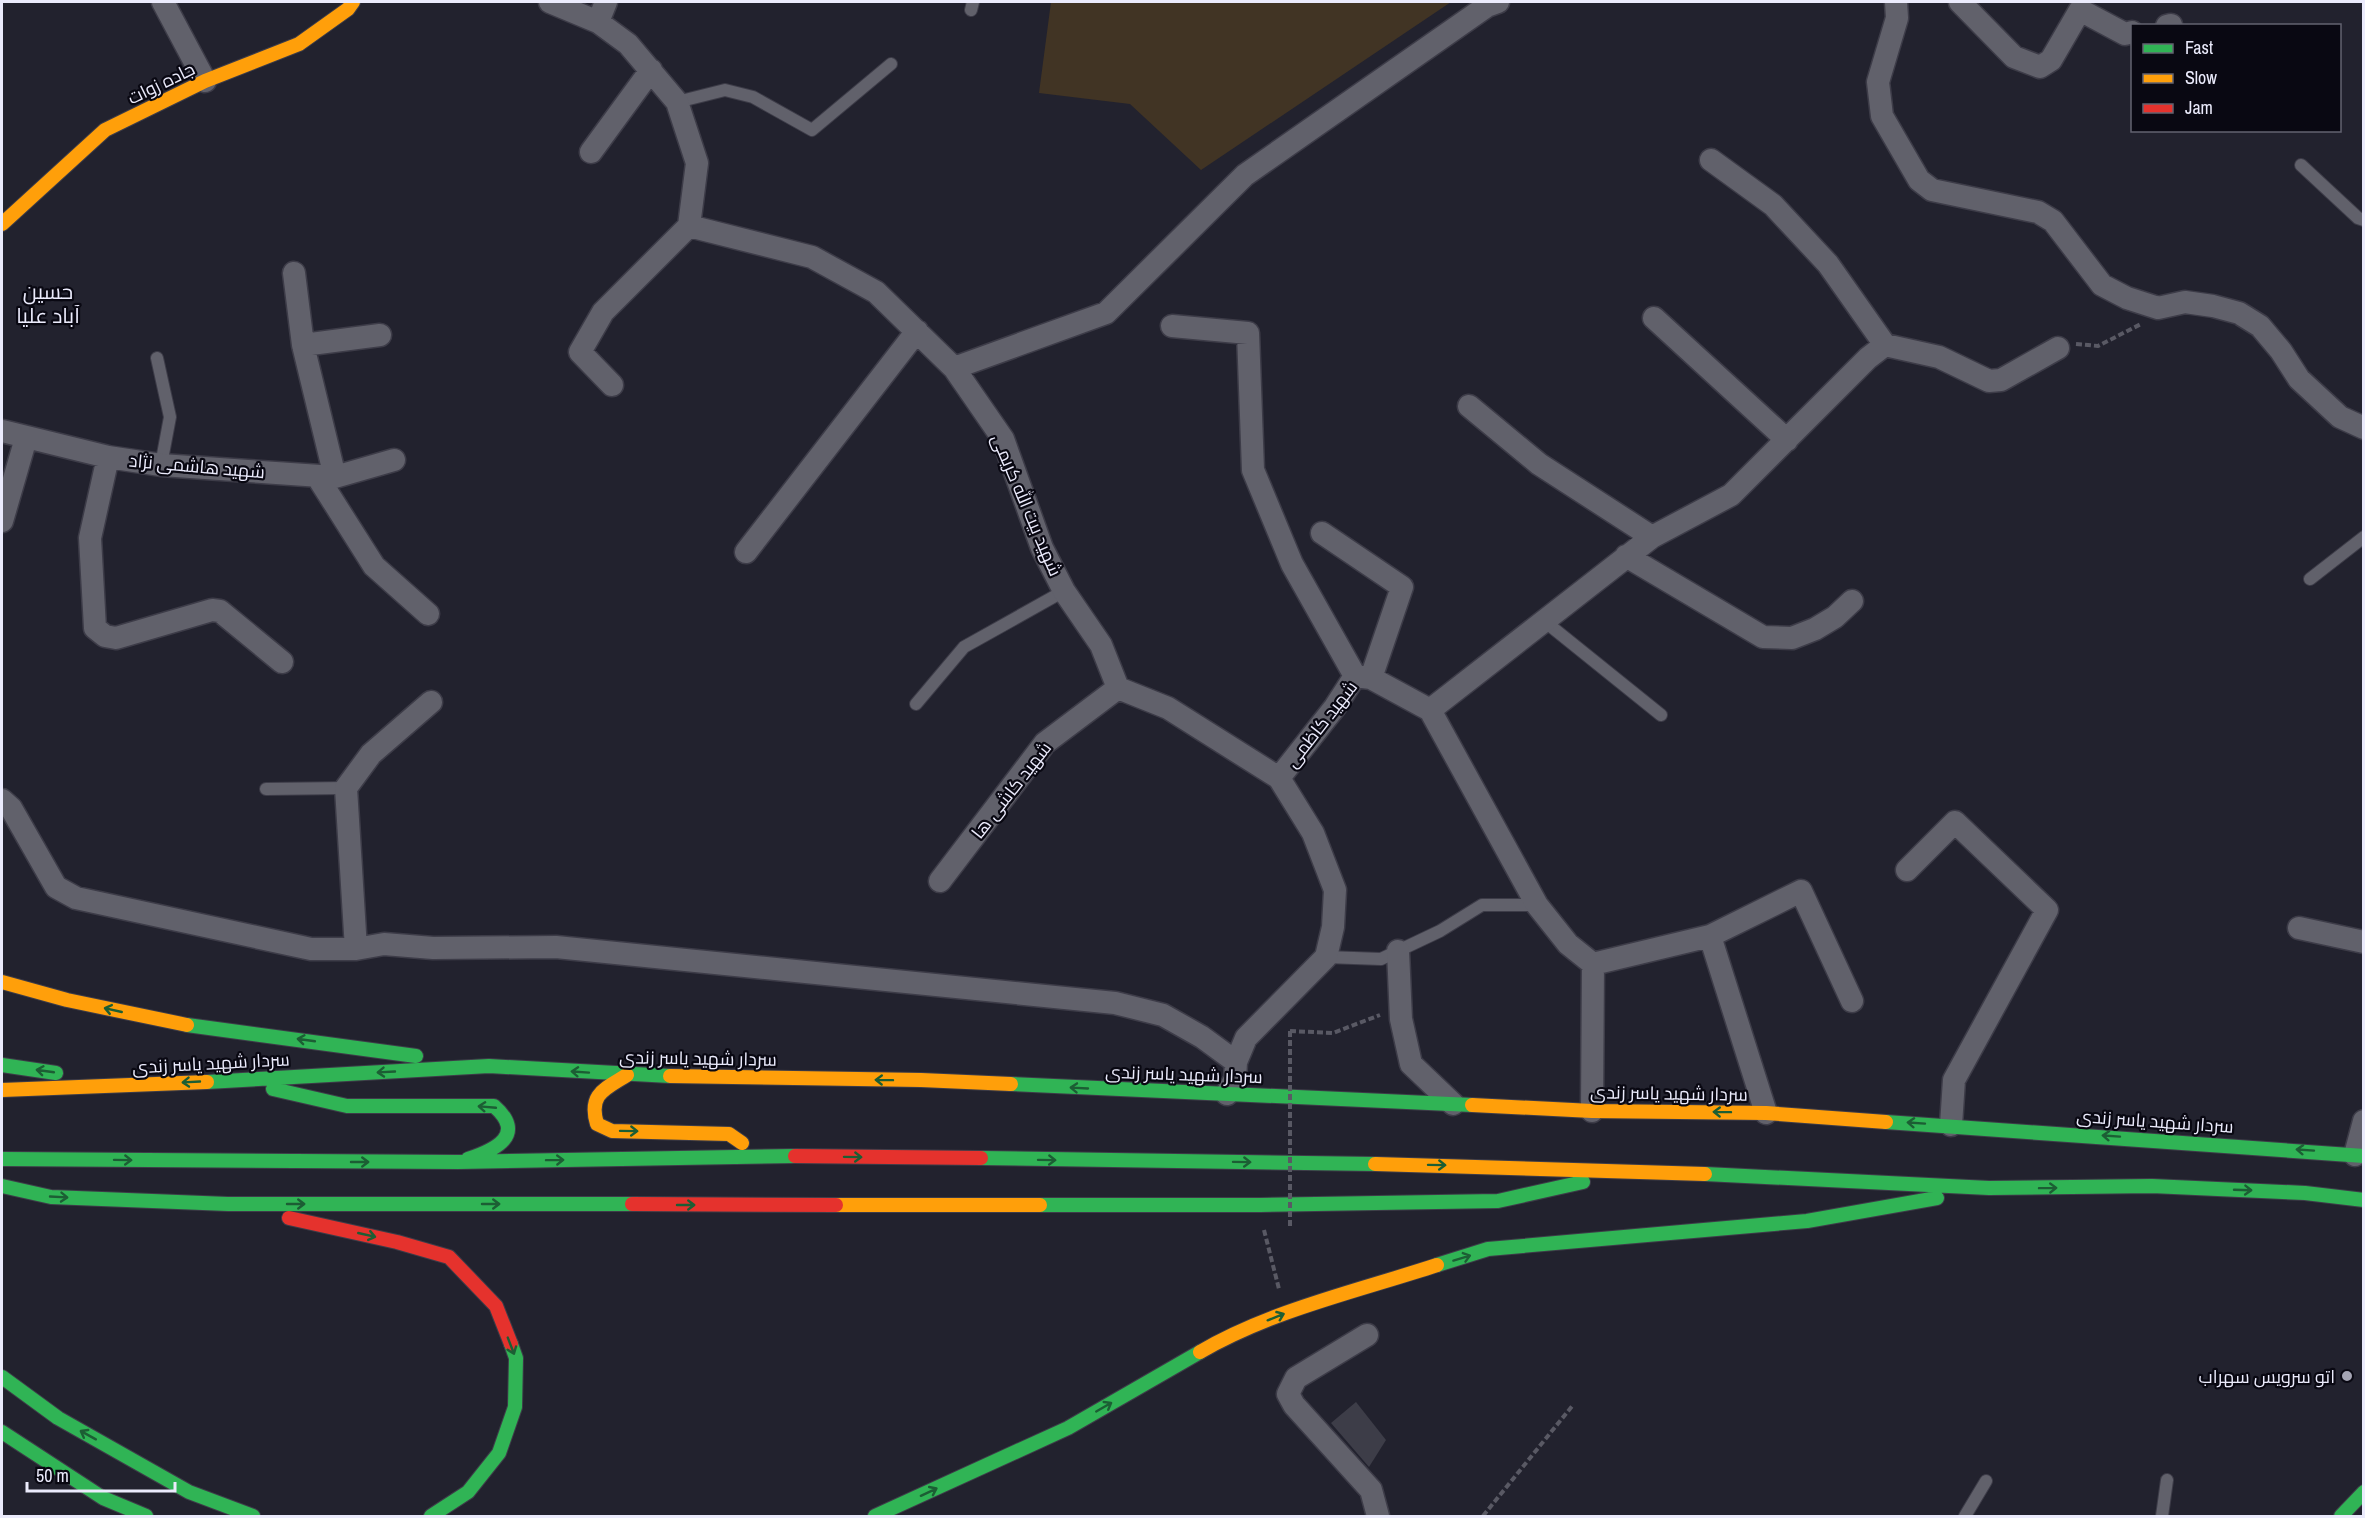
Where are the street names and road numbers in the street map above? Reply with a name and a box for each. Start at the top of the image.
street label: جاده زوات [123,56,199,110]
street label: شهید بیت الله کریمی [986,430,1068,580]
street label: شهید هاشمی نژاد [128,448,266,484]
street label: شهید کاظمی [1279,675,1363,773]
street label: شهید کاشی ها [965,736,1057,844]
street label: سردار شهید یاسر زندی [619,1044,777,1072]
street label: سردار شهید یاسر زندی [132,1046,290,1080]
street label: سردار شهید یاسر زندی [1105,1059,1263,1089]
street label: سردار شهید یاسر زندی [1590,1079,1748,1107]
street label: سردار شهید یاسر زندی [2075,1103,2235,1139]

